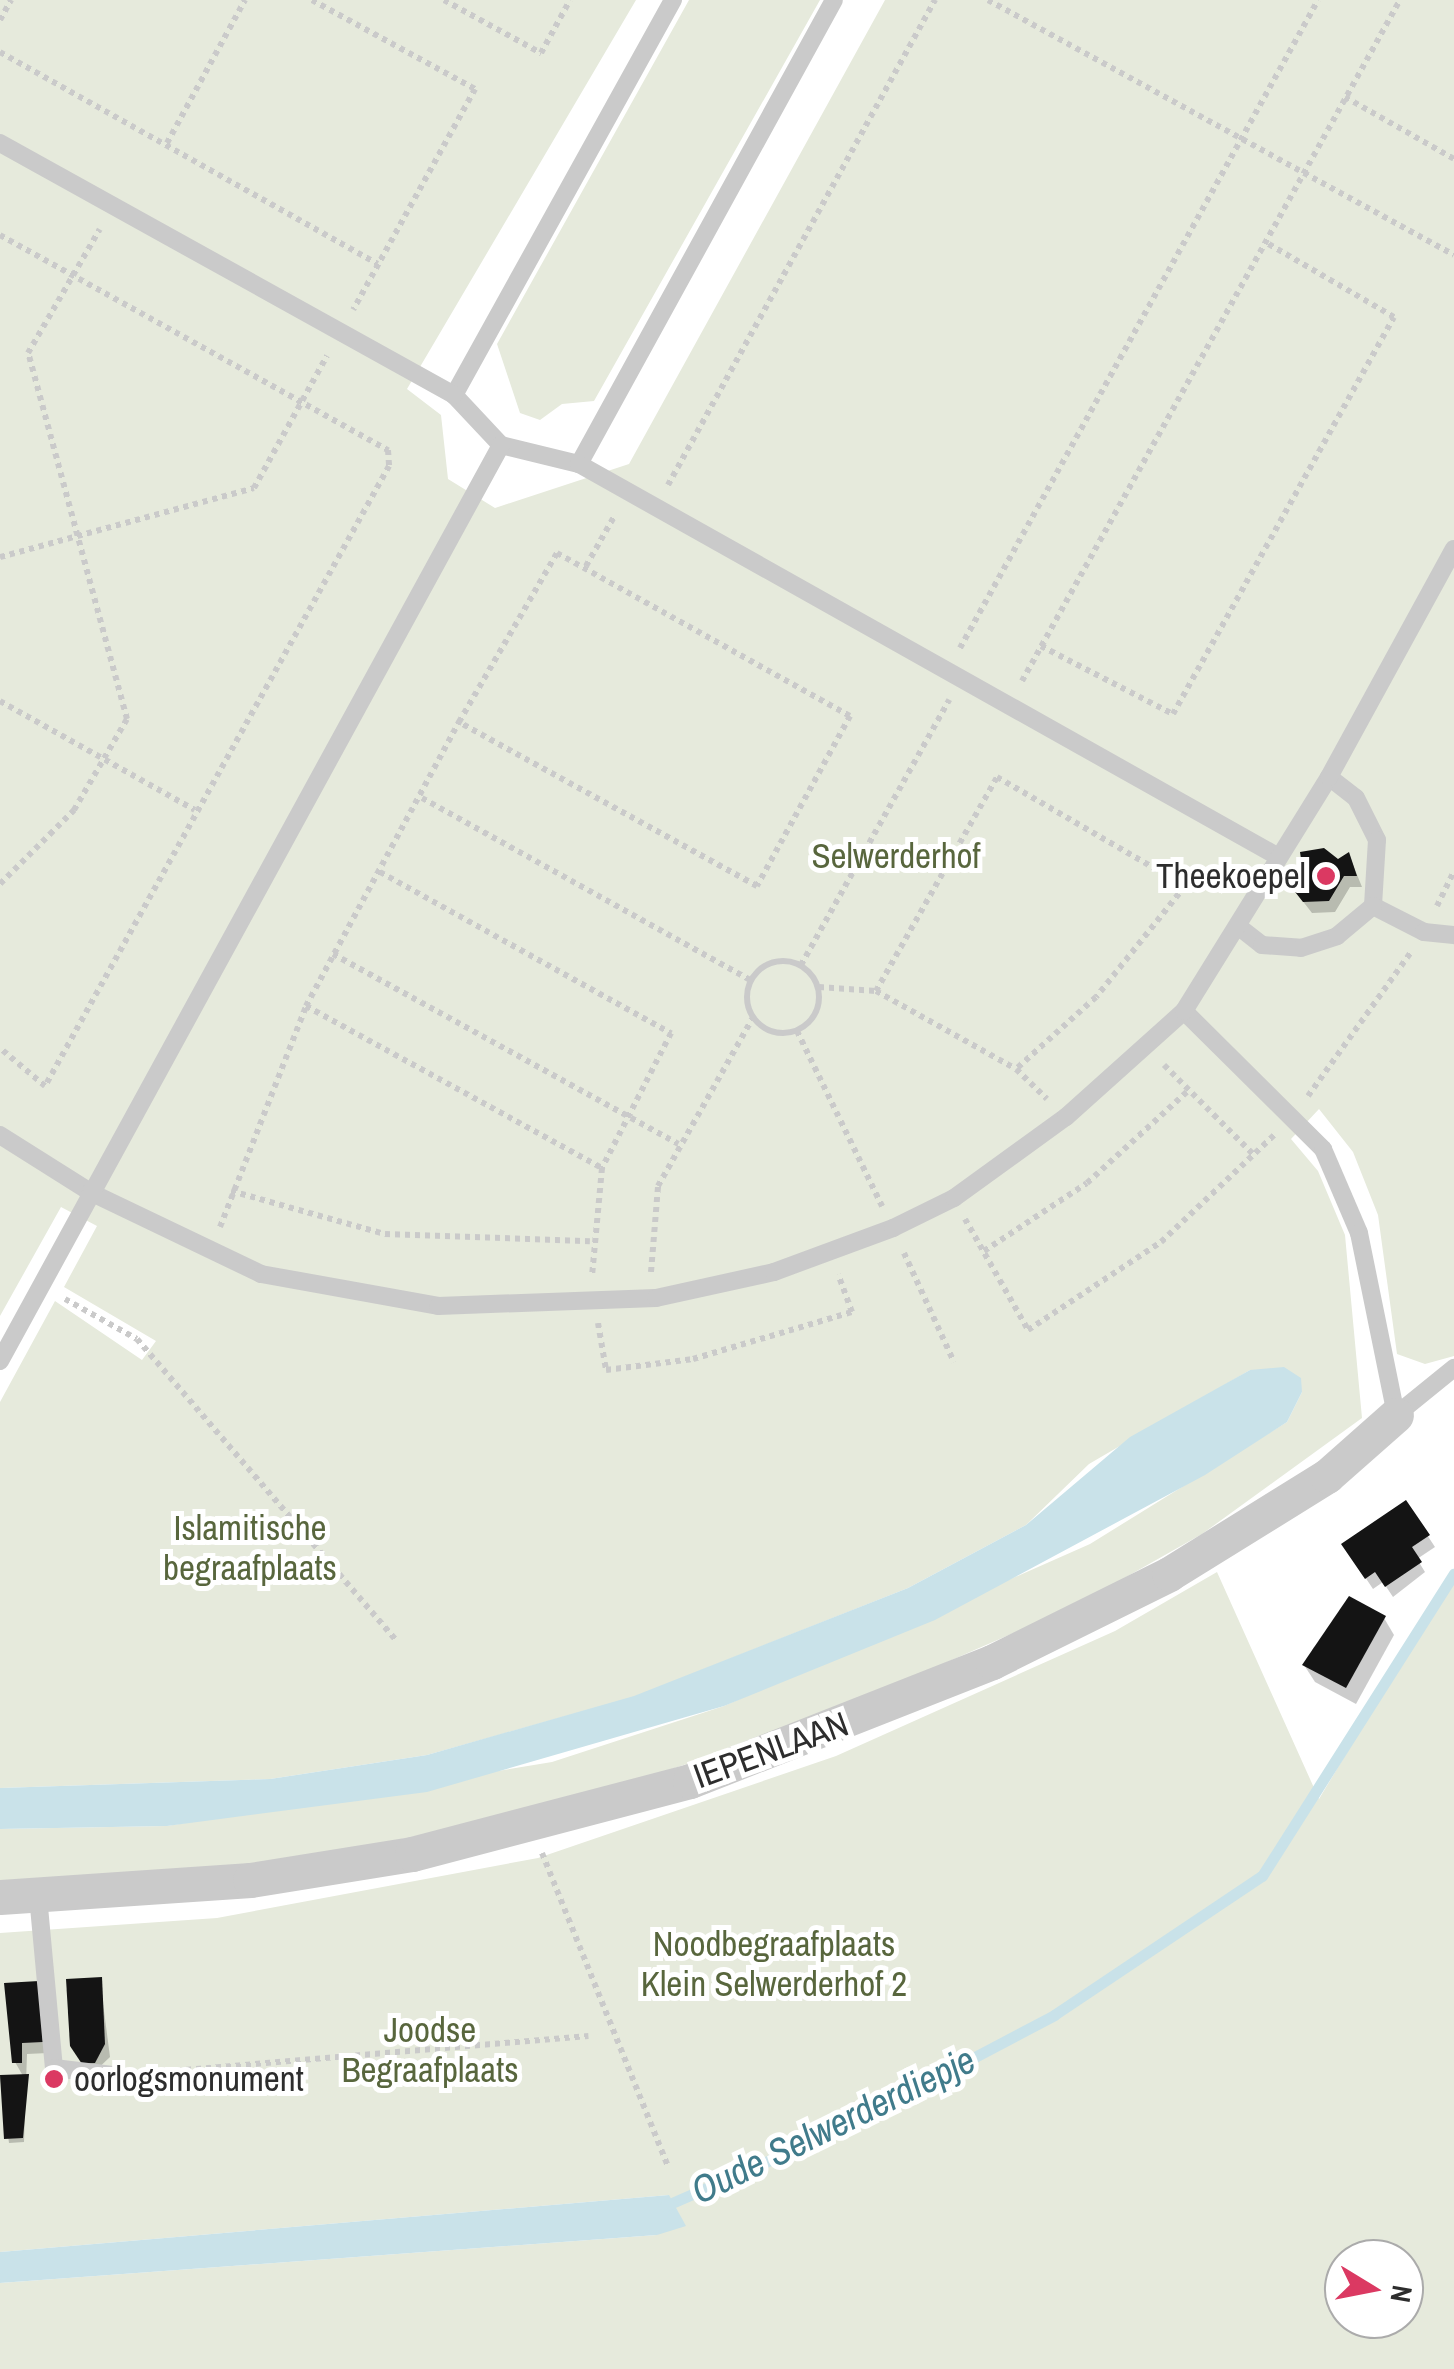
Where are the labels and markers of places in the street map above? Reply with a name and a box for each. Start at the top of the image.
place label: Theekoepel [1156,855,1306,897]
marker: Theekoepel [1315,865,1337,887]
place label: oorlogsmonument [74,2058,304,2100]
marker: oorlogsmonument [43,2068,65,2090]

